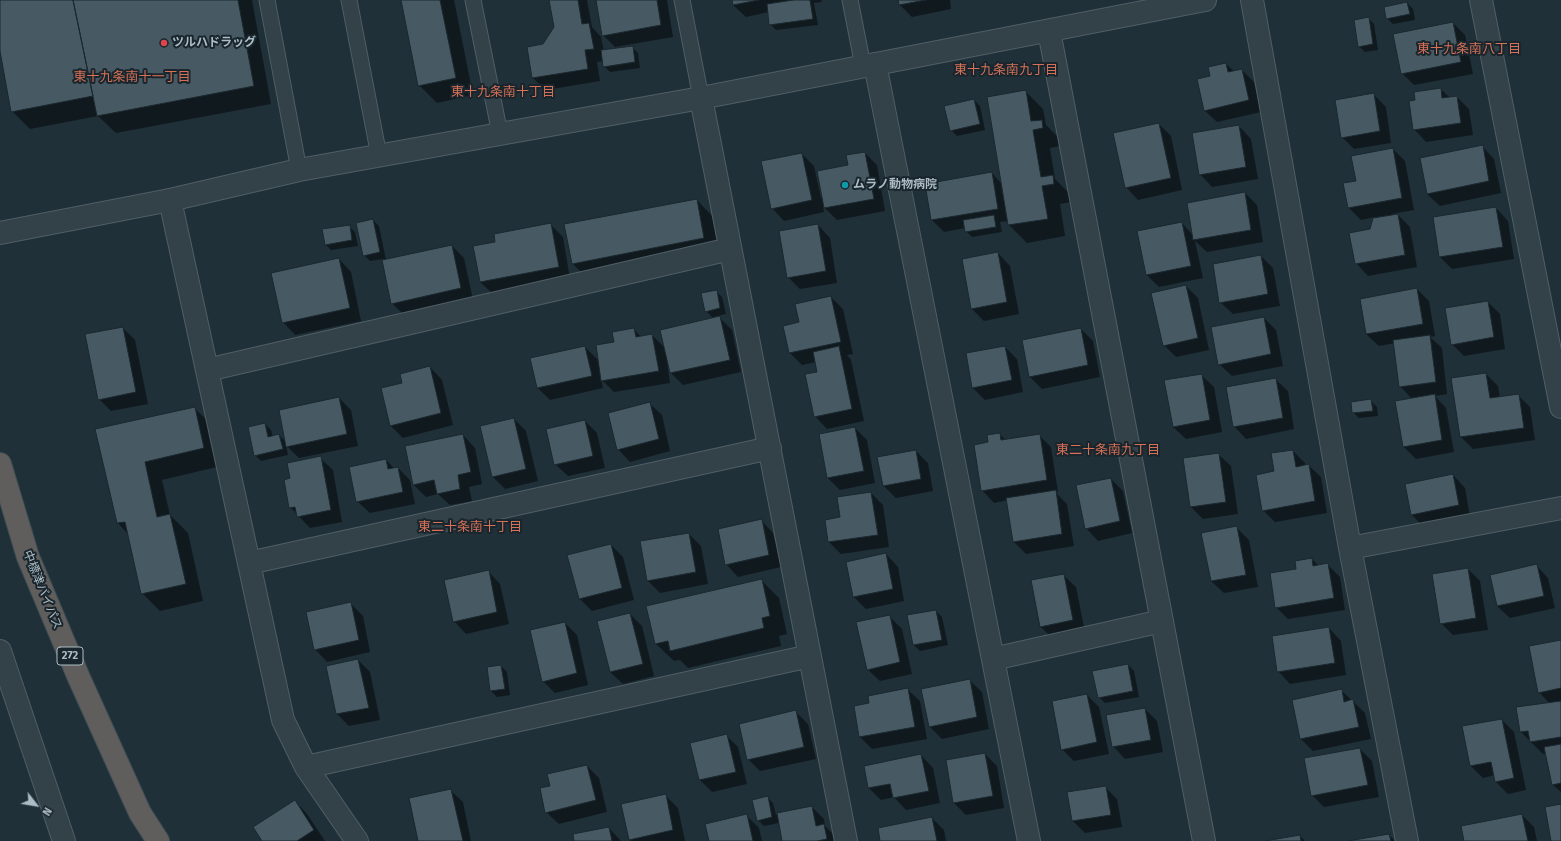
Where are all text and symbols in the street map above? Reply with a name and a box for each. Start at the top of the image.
place label: ツルハドラッグ [172,36,256,50]
marker: ツルハドラッグ [159,38,169,48]
district label: 東十九条南八丁目 [1417,41,1521,57]
district label: 東十九条南九丁目 [954,62,1058,78]
district label: 東十九条南十一丁目 [74,69,190,85]
district label: 東十九条南十丁目 [451,84,555,100]
place label: ムラノ動物病院 [853,178,937,192]
marker: ムラノ動物病院 [840,180,850,190]
district label: 東二十条南九丁目 [1056,442,1160,458]
district label: 東二十条南十丁目 [418,519,522,535]
street label: 中標津バイパス [20,548,64,632]
road number: 272 [57,647,83,665]
north arrow [16,785,56,825]
text: N [39,805,54,818]

